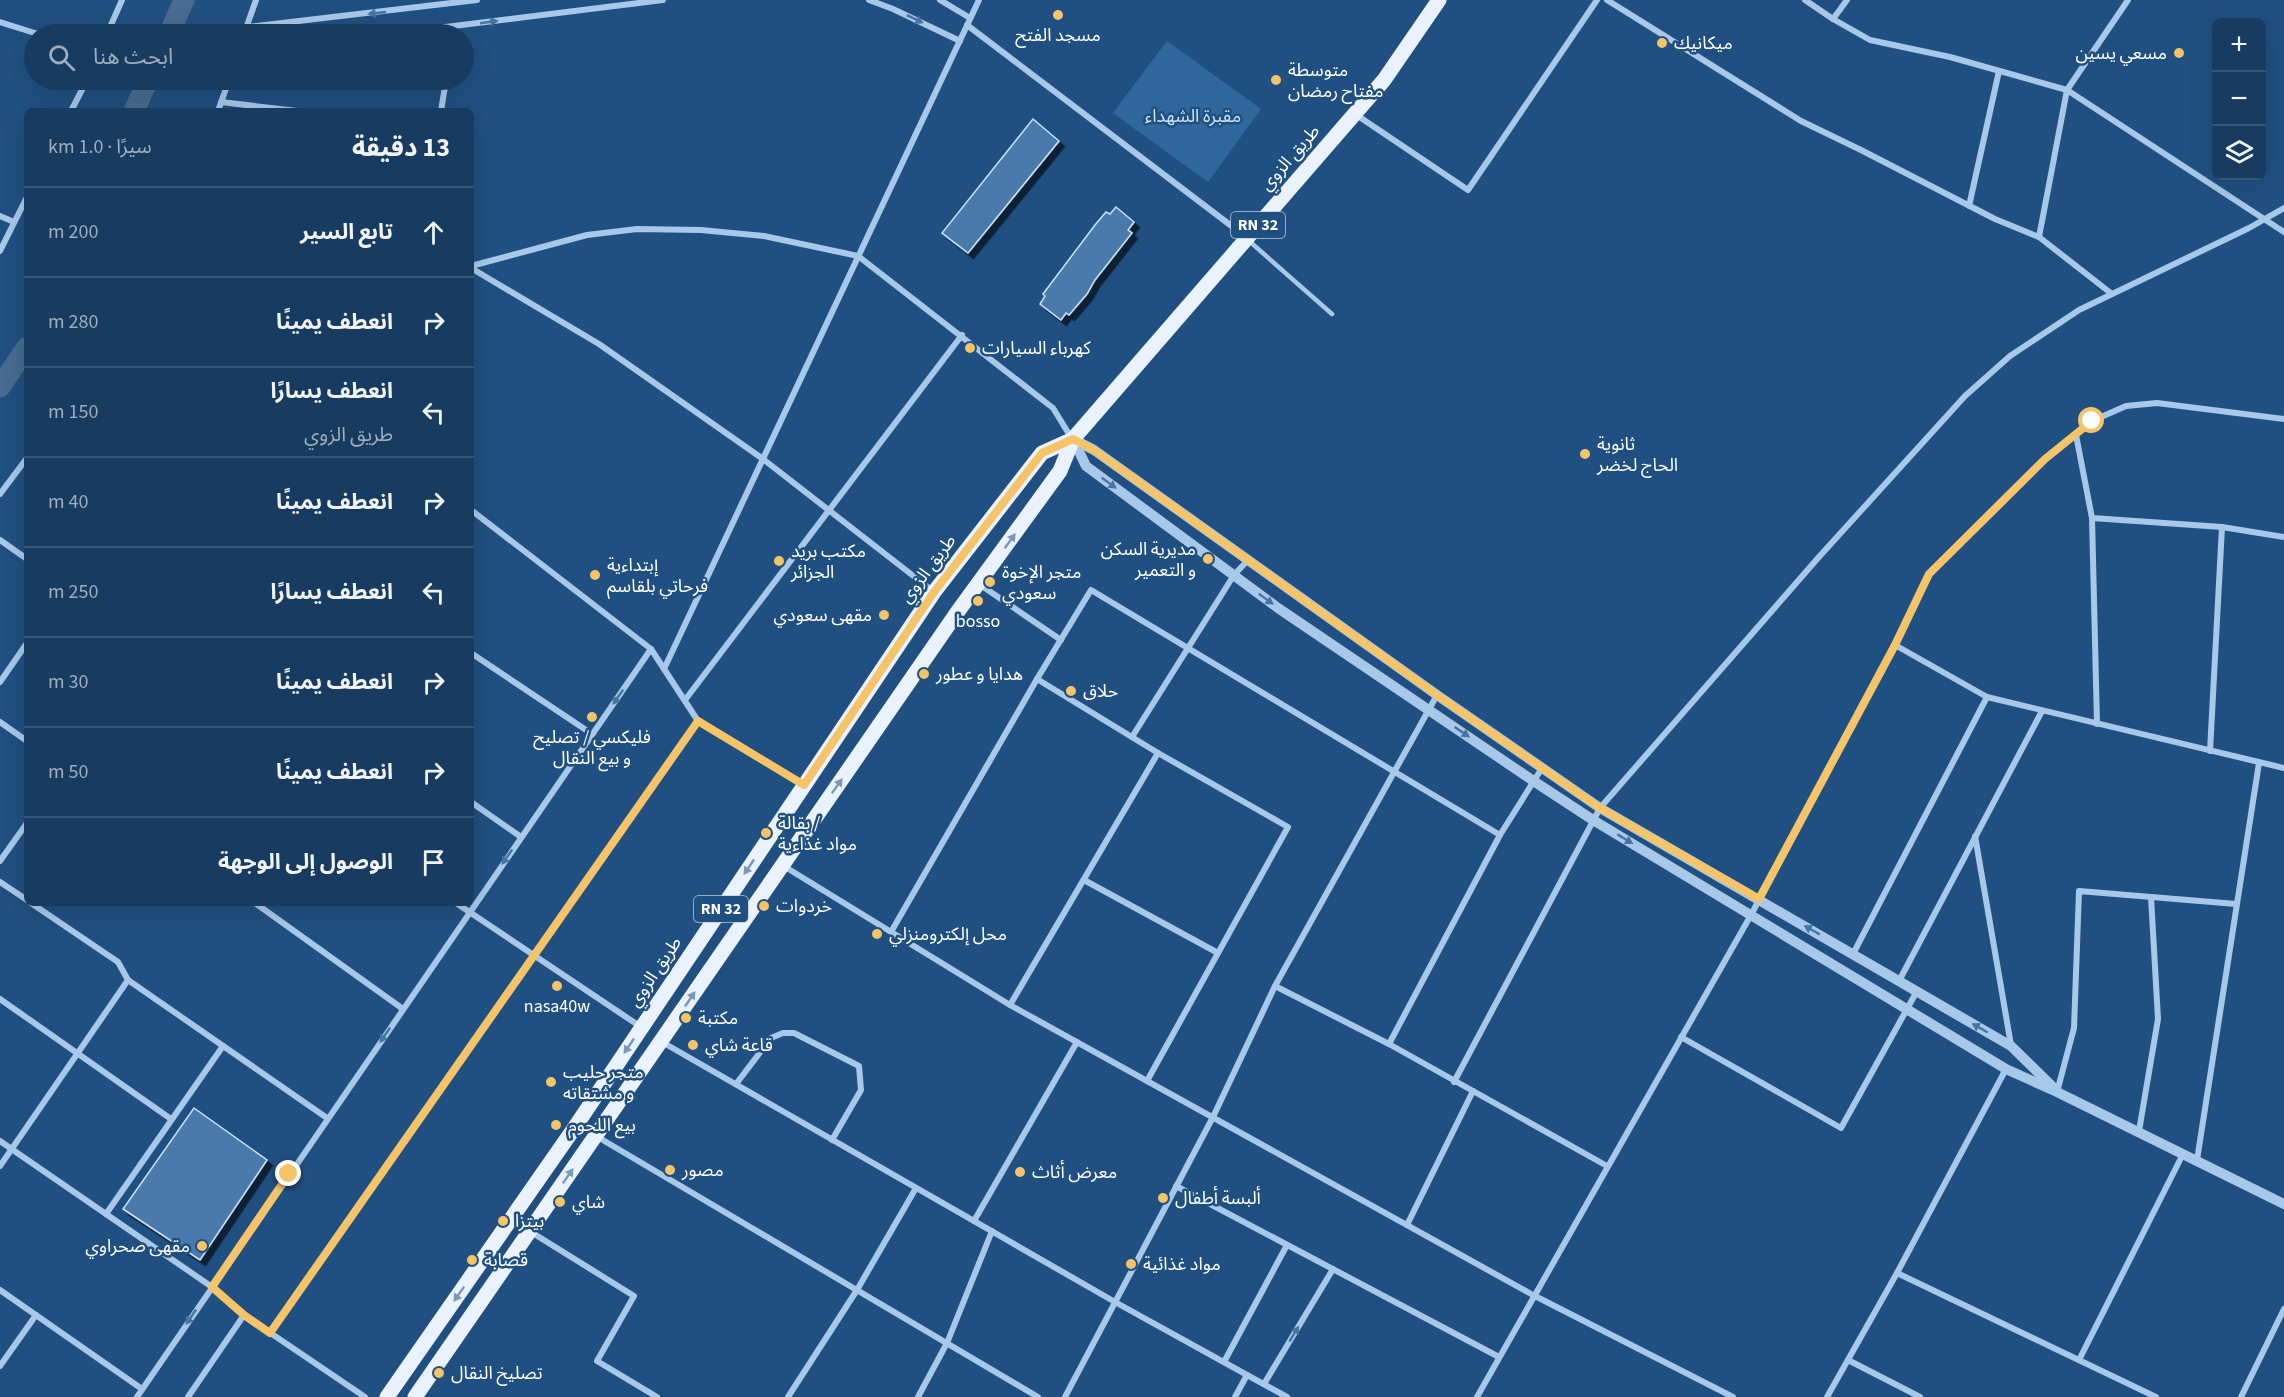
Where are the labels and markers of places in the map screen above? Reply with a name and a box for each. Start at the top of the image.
marker: مسجد الفتح [1051,8,1065,22]
place label: مسجد الفتح [1015,23,1101,48]
place label: ميكانيك [1674,31,1733,56]
marker: ميكانيك [1655,36,1669,50]
place label: مسعي يسين [2075,41,2167,66]
marker: مسعي يسين [2172,46,2186,60]
place label: متوسطة مفتاح رمضان [1288,58,1383,104]
marker: متوسطة مفتاح رمضان [1269,73,1283,87]
place label: كهرباء السيارات [982,336,1091,361]
marker: كهرباء السيارات [963,341,977,355]
place label: ثانوية الحاج لخضر [1596,432,1678,478]
marker: ثانوية الحاج لخضر [1578,447,1592,461]
place label: مديرية السكن و التعمير [1101,537,1196,583]
place label: مكتب بريد الجزائر [790,539,866,585]
marker: مديرية السكن و التعمير [1201,552,1215,566]
place label: إبتداءية فرحاتي بلقاسم [607,553,708,599]
marker: مكتب بريد الجزائر [772,554,786,568]
place label: متجر الإخوة سعودي [1002,560,1082,606]
marker: إبتداءية فرحاتي بلقاسم [588,568,602,582]
marker: متجر الإخوة سعودي [983,575,997,589]
marker: bosso [971,594,985,608]
place label: مقهى سعودي [773,603,872,628]
marker: مقهى سعودي [877,608,891,622]
place label: bosso [956,609,1000,634]
place label: هدايا و عطور [935,662,1023,687]
marker: هدايا و عطور [917,667,931,681]
place label: حلاق [1083,679,1118,704]
marker: حلاق [1064,684,1078,698]
marker: فليكسي / تصليح و بيع النقال [585,710,599,724]
place label: فليكسي / تصليح و بيع النقال [533,725,651,772]
place label: بقالة / مواد غذاءية [778,811,857,857]
marker: بقالة / مواد غذاءية [759,826,773,840]
place label: خردوات [776,894,832,919]
marker: خردوات [757,899,771,913]
place label: محل إلكترومنزلي [889,922,1007,947]
marker: محل إلكترومنزلي [870,927,884,941]
marker: nasa40w [550,979,564,993]
place label: nasa40w [524,994,590,1019]
place label: مكتبة [698,1006,738,1031]
marker: مكتبة [679,1011,693,1025]
place label: قاعة شاي [705,1033,773,1058]
marker: قاعة شاي [686,1038,700,1052]
place label: متجر حليب و مشتقاته [563,1060,644,1106]
marker: متجر حليب و مشتقاته [544,1075,558,1089]
place label: بيع اللحوم [568,1113,636,1139]
marker: بيع اللحوم [549,1118,563,1132]
place label: مصور [681,1158,724,1183]
place label: معرض أثاث [1032,1160,1117,1185]
marker: مصور [663,1163,677,1177]
marker: معرض أثاث [1013,1165,1027,1179]
place label: ألبسة أطفال [1175,1186,1261,1211]
place label: شاي [572,1190,605,1215]
marker: ألبسة أطفال [1156,1191,1170,1205]
marker: شاي [553,1195,567,1209]
place label: بيتزا [515,1209,544,1234]
marker: بيتزا [496,1214,510,1228]
place label: مقهى صحراوي [85,1234,190,1259]
marker: مقهى صحراوي [195,1239,209,1253]
place label: قصابة [484,1248,528,1273]
place label: مواد غذائية [1143,1252,1221,1277]
marker: قصابة [465,1253,479,1267]
marker: مواد غذائية [1124,1257,1138,1271]
place label: تصليخ النقال [451,1361,543,1386]
marker: تصليخ النقال [432,1366,446,1380]

